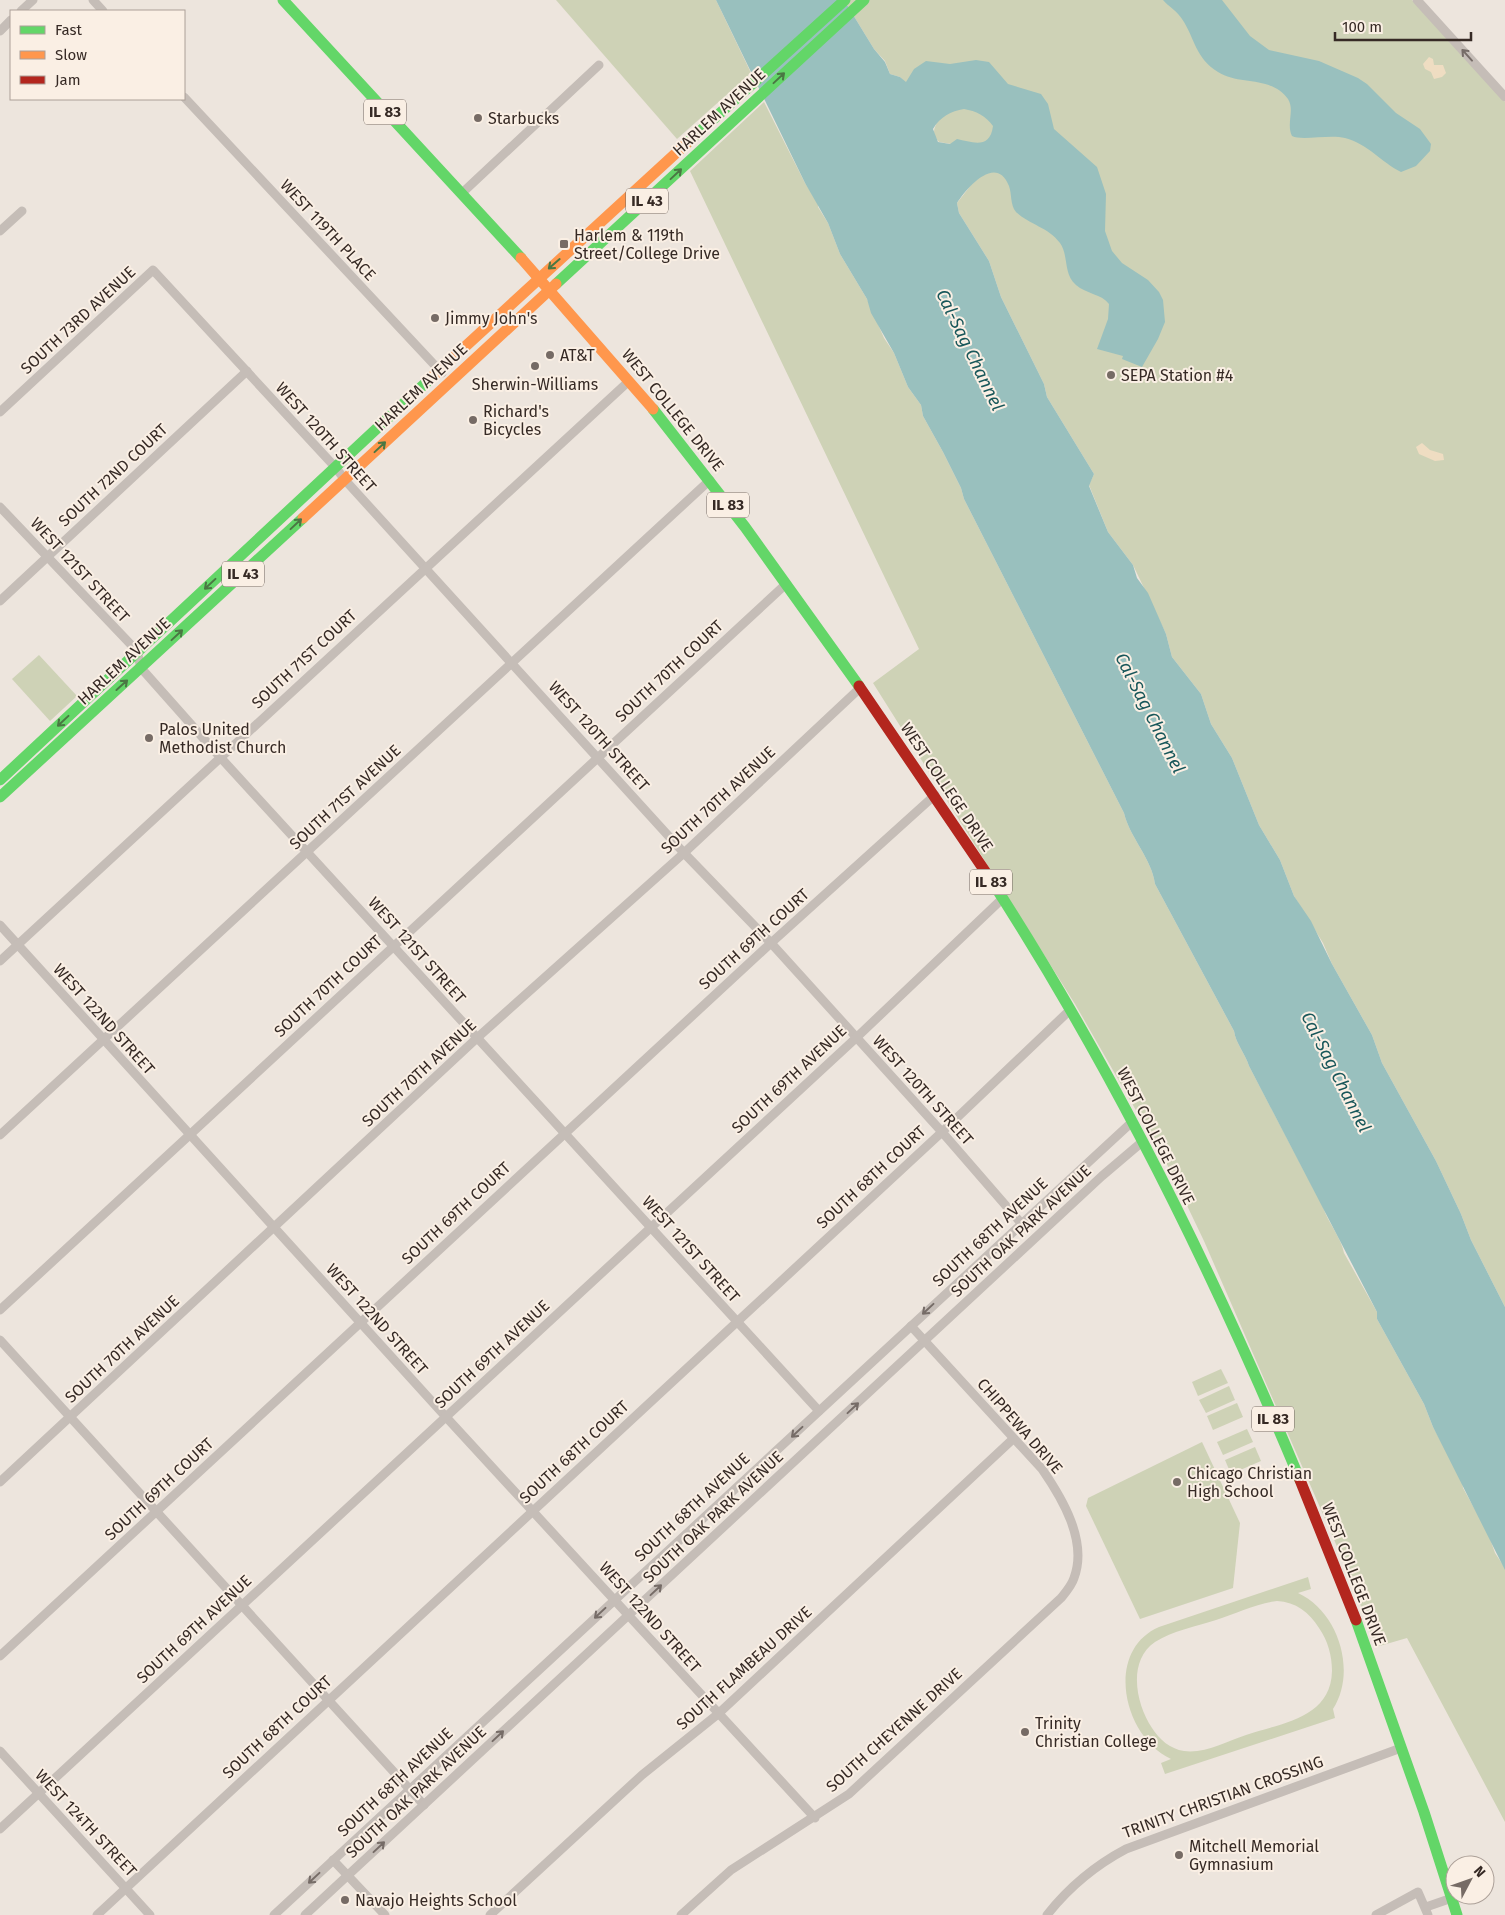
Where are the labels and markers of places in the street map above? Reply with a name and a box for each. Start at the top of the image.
place label: Starbucks [488,109,559,128]
marker: Starbucks [472,112,484,124]
place label: Harlem & 119th Street/College Drive [574,226,720,263]
marker: Harlem & 119th Street/College Drive [558,238,570,250]
place label: Jimmy John's [445,309,537,328]
marker: Jimmy John's [429,312,441,324]
place label: AT&T [560,346,595,365]
marker: AT&T [544,349,556,361]
marker: Sherwin-Williams [529,360,541,372]
place label: SEPA Station #4 [1121,366,1234,385]
marker: SEPA Station #4 [1105,369,1117,381]
place label: Sherwin-Williams [472,375,598,394]
place label: Richard's Bicycles [483,402,549,439]
marker: Richard's Bicycles [467,414,479,426]
place label: Palos United Methodist Church [159,720,286,757]
marker: Palos United Methodist Church [143,732,155,744]
place label: Chicago Christian High School [1187,1464,1312,1501]
marker: Chicago Christian High School [1171,1476,1183,1488]
place label: Trinity Christian College [1035,1714,1157,1751]
marker: Trinity Christian College [1019,1726,1031,1738]
place label: Mitchell Memorial Gymnasium [1189,1837,1319,1874]
marker: Mitchell Memorial Gymnasium [1173,1849,1185,1861]
place label: Navajo Heights School [355,1891,517,1910]
marker: Navajo Heights School [339,1894,351,1906]

